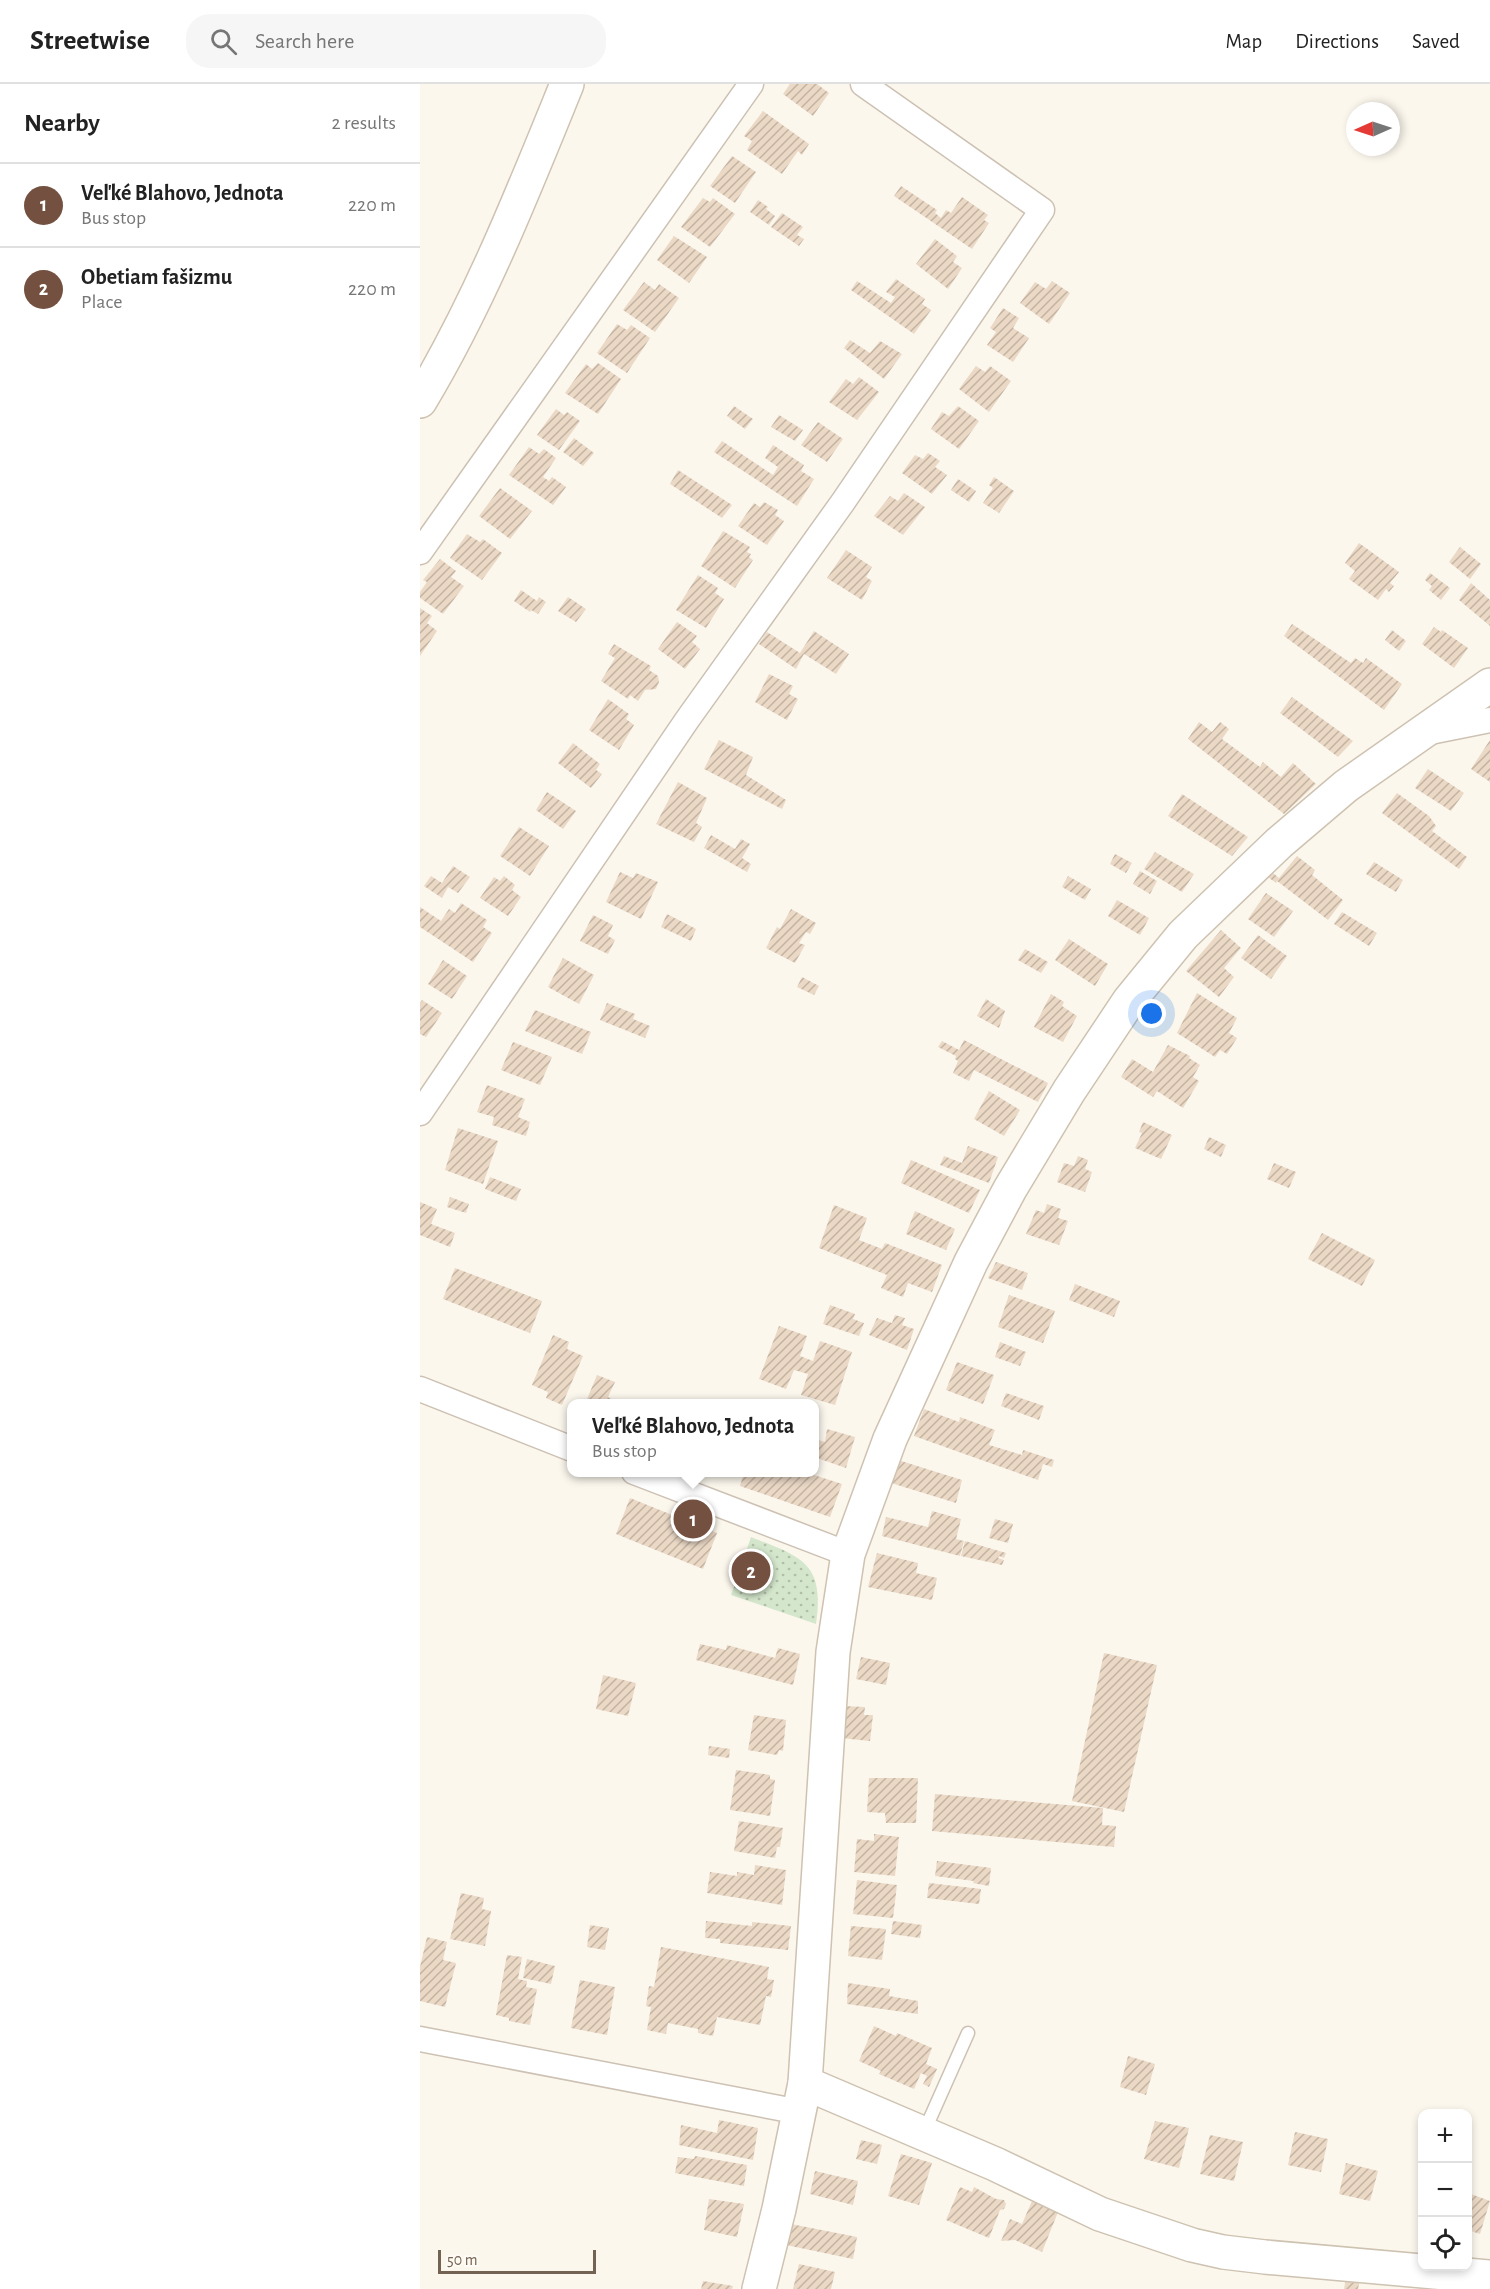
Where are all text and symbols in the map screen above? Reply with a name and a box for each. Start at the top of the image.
search box [186,14,606,68]
icon: search [207,25,240,58]
text: Streetwise [30,27,150,55]
text: Search here [255,30,354,52]
text: Map [1226,31,1262,52]
text: Directions [1295,31,1379,52]
text: Saved [1412,31,1460,52]
north arrow [1346,102,1400,156]
text: Nearby [24,110,100,136]
text: 2 results [332,113,396,133]
text: Veľké Blahovo, Jednota [81,182,284,204]
text: 1 [40,195,47,215]
text: 220 m [348,195,396,215]
text: Bus stop [81,208,146,228]
text: Obetiam fašizmu [81,266,232,288]
text: 2 [39,279,48,299]
text: 220 m [348,279,396,299]
text: Place [81,292,122,312]
your location [1137,999,1166,1028]
popup [567,1399,819,1477]
text: Veľké Blahovo, Jednota [592,1415,794,1437]
text: Bus stop [592,1441,657,1461]
pin: 1 [674,1496,712,1542]
pin: 2 [732,1548,770,1594]
map controls [1418,2109,1472,2271]
button: + [1418,2109,1472,2163]
button: − [1418,2163,1472,2217]
button: locate [1418,2217,1472,2271]
scale bar [438,2247,596,2274]
text: 50 m [447,2252,478,2268]

